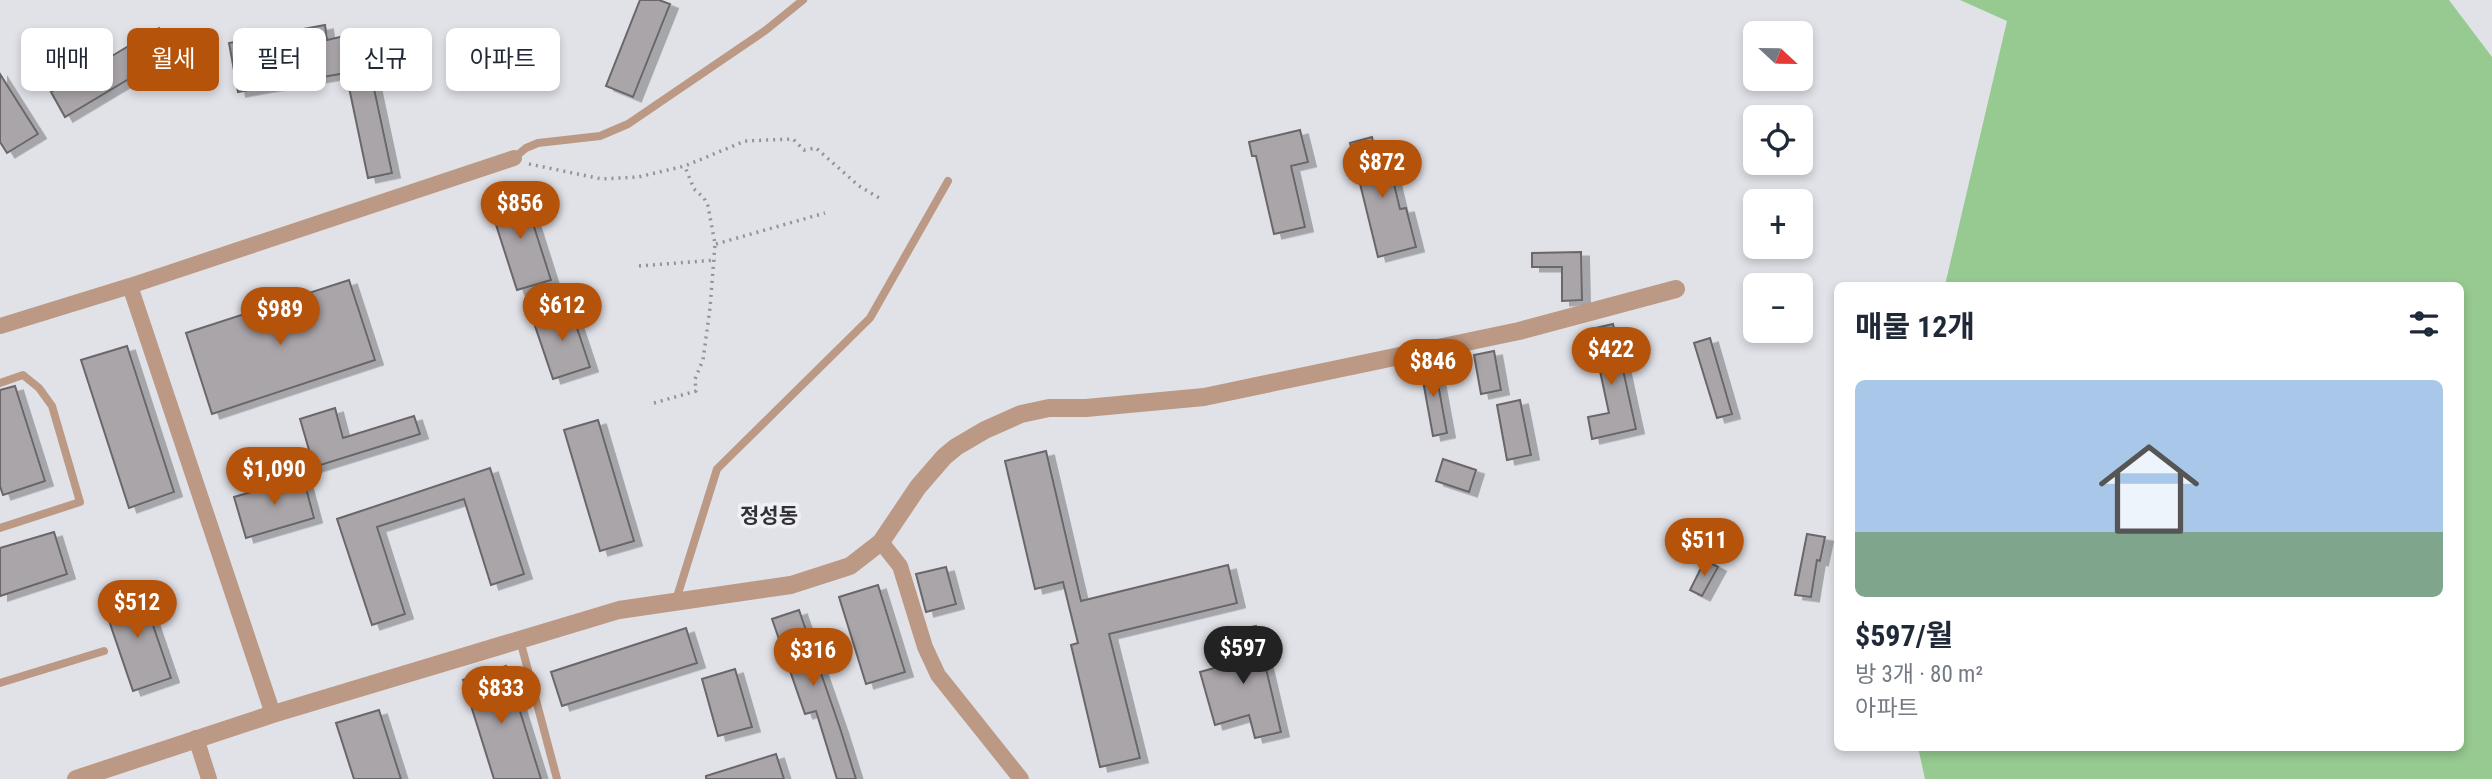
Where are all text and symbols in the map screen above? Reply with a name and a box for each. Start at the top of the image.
north arrow [1743,21,1813,91]
map controls [1743,21,1813,343]
chip: 매매 [21,28,113,91]
chip: 월세 [127,28,219,91]
chip: 필터 [233,28,326,91]
chip: 신규 [340,28,432,91]
chip: 아파트 [446,28,560,91]
button: locate [1743,105,1813,175]
pin: $872 [1341,140,1423,200]
text: $872 [1359,149,1405,176]
pin: $856 [479,182,561,241]
button: + [1743,189,1813,259]
text: $856 [497,190,543,217]
button: − [1743,273,1813,343]
pin: $612 [521,284,603,343]
pin: $989 [239,288,321,347]
text: $612 [539,292,585,319]
text: $989 [257,296,303,323]
icon: filters [2405,305,2443,343]
text: 매물 12개 [1855,309,1975,344]
pin: $422 [1570,328,1652,387]
text: $422 [1588,336,1634,363]
pin: $846 [1392,340,1474,399]
text: $846 [1410,348,1456,375]
icon: home [2086,426,2212,552]
pin: $1,090 [217,448,331,507]
text: $1,090 [242,456,306,483]
district label: 정성동 [740,504,798,528]
pin: $511 [1663,518,1745,578]
text: $511 [1681,527,1727,554]
pin: $512 [96,580,178,640]
text: $512 [114,589,160,616]
text: $597/월 [1855,618,1953,653]
pin: $597 [1202,626,1284,686]
pin: $316 [772,628,854,688]
text: $597 [1220,635,1266,662]
text: $316 [790,637,836,664]
text: 방 3개 · 80 m² [1855,661,1983,688]
pin: $833 [460,666,542,726]
text: $833 [478,675,524,702]
text: 아파트 [1855,695,1918,722]

